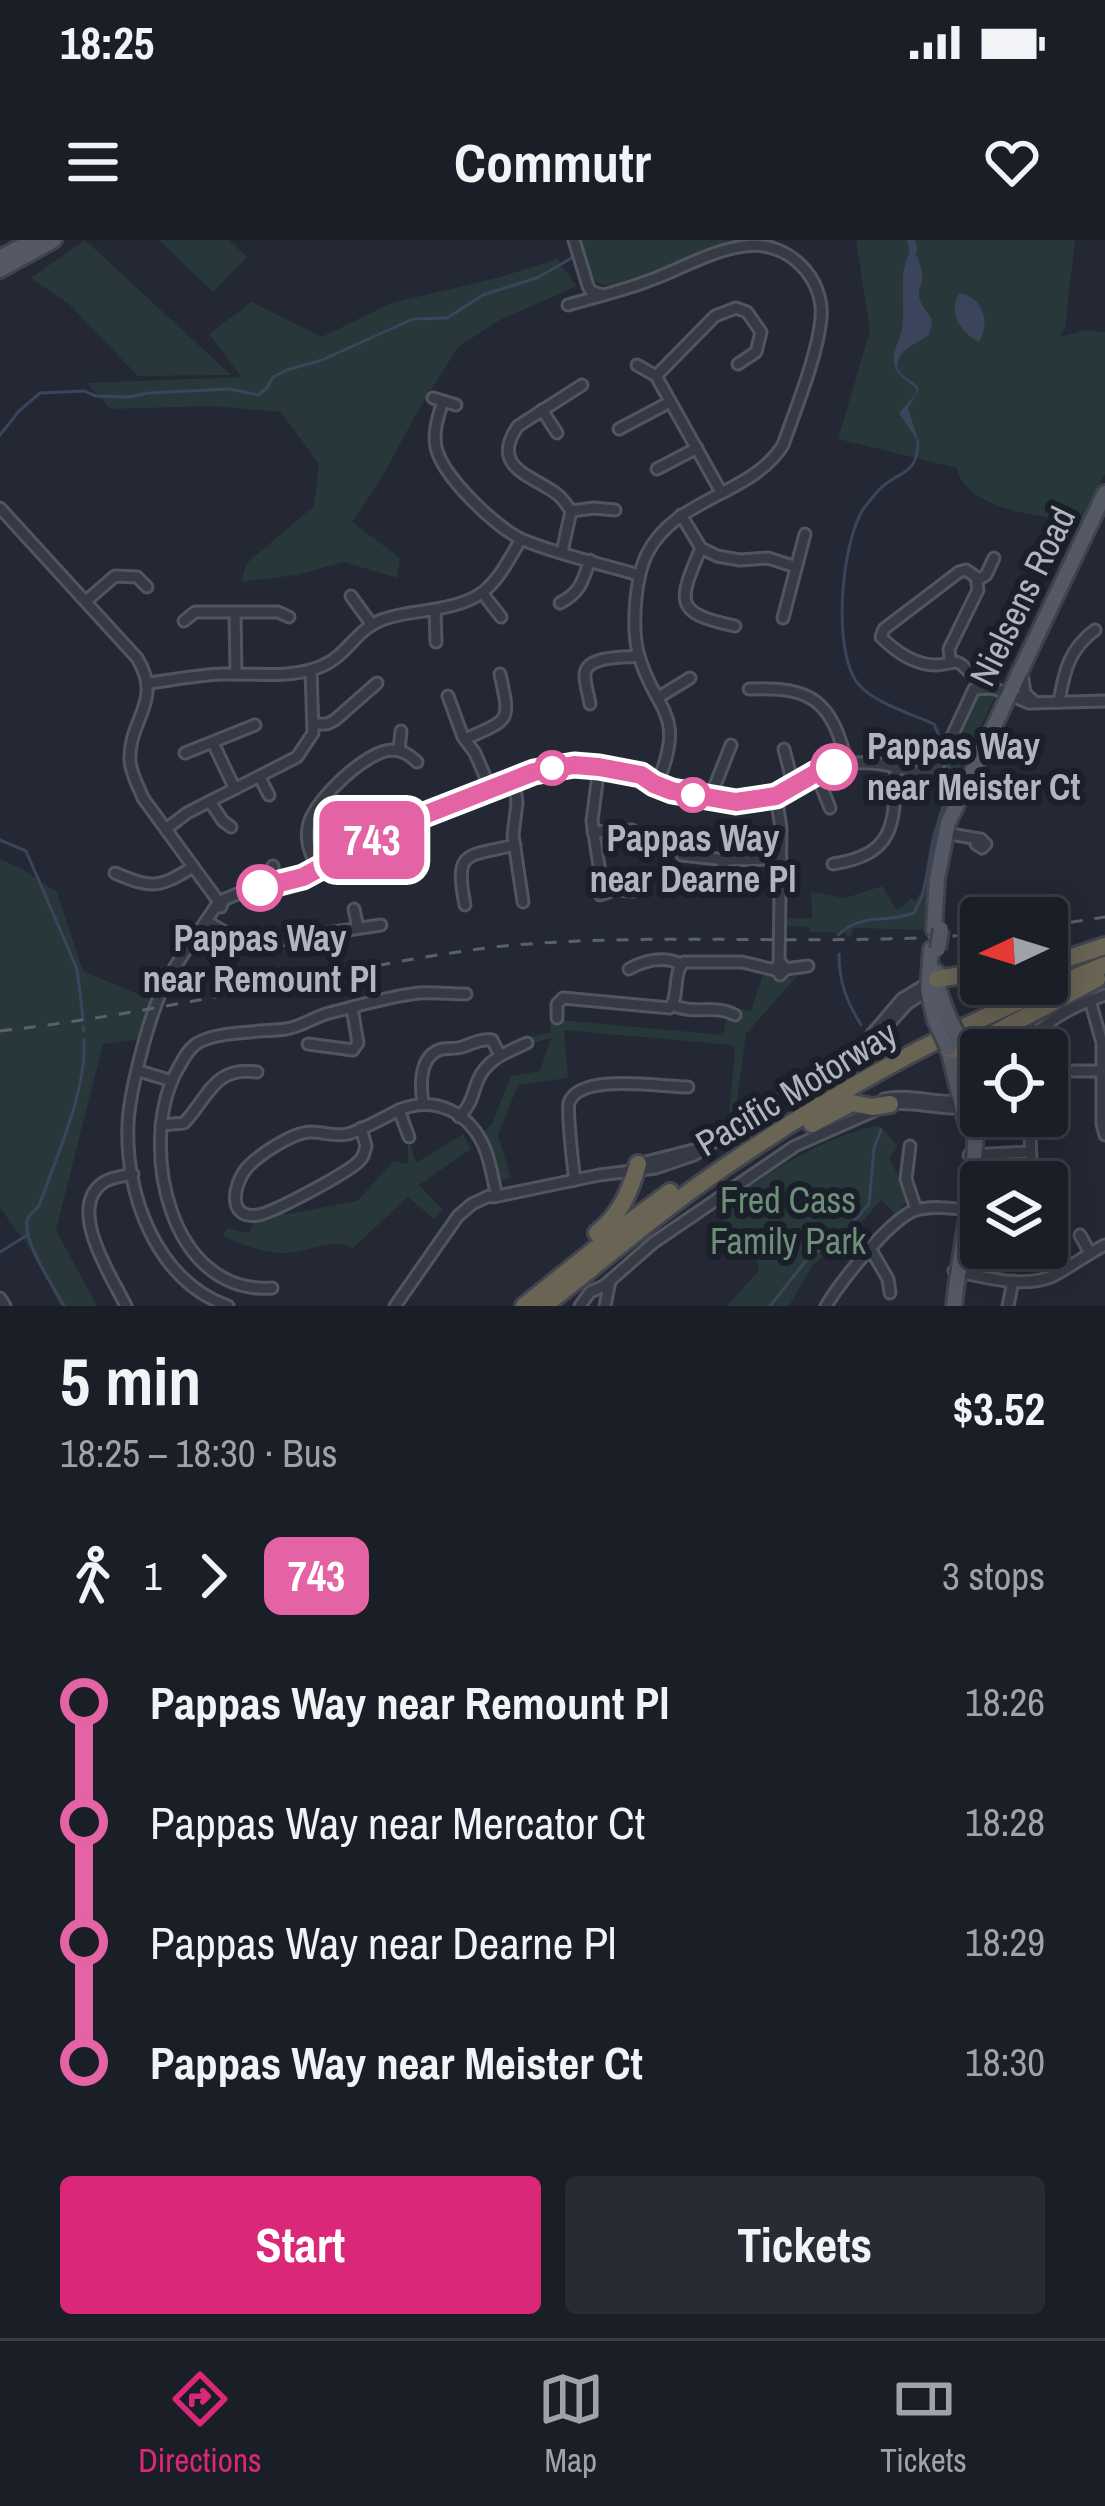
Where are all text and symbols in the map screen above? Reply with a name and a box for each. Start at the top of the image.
text: 18:25 [60,12,154,73]
text: Commutr [454,126,651,199]
icon: menu [60,129,126,195]
icon: heart [979,129,1045,195]
street label: Nielsens Road [958,498,1086,694]
place label: Pappas Way near Meister Ct [867,722,1080,811]
marker: Pappas Way near Meister Ct [812,745,856,789]
unlabelled marker [536,752,568,784]
marker: Pappas Way near Dearne Pl [677,779,709,811]
line badge: 743 [303,801,441,879]
text: 743 [343,812,401,868]
place label: Pappas Way near Dearne Pl [590,814,796,903]
marker: Pappas Way near Remount Pl [238,866,282,910]
north arrow [960,897,1068,1005]
map controls [960,897,1068,1269]
place label: Pappas Way near Remount Pl [143,914,377,1003]
street label: Pacific Motorway [687,1009,906,1167]
button: locate [960,1029,1068,1137]
button: layers [960,1161,1068,1269]
park label: Fred Cass Family Park [710,1176,866,1265]
text: 5 min [60,1337,201,1426]
text: $3.52 [953,1378,1045,1439]
text: 18:25 – 18:30 · Bus [60,1427,337,1479]
icon: walk [60,1543,126,1609]
icon: forward [180,1543,246,1609]
text: 743 [288,1548,345,1604]
text: 1 [144,1550,162,1602]
text: 3 stops [942,1550,1045,1602]
text: Pappas Way near Remount Pl [150,1672,670,1733]
text: 18:26 [965,1676,1045,1728]
text: Pappas Way near Mercator Ct [150,1792,645,1853]
text: 18:28 [965,1796,1045,1848]
text: Pappas Way near Dearne Pl [150,1912,616,1973]
text: 18:29 [965,1916,1045,1968]
text: Pappas Way near Meister Ct [150,2032,643,2093]
text: 18:30 [965,2036,1045,2088]
button: Start [60,2176,541,2314]
button: Tickets [565,2176,1045,2314]
tab: Directions [138,2366,262,2482]
tab: Map [538,2366,604,2482]
tab: Tickets [880,2366,967,2482]

